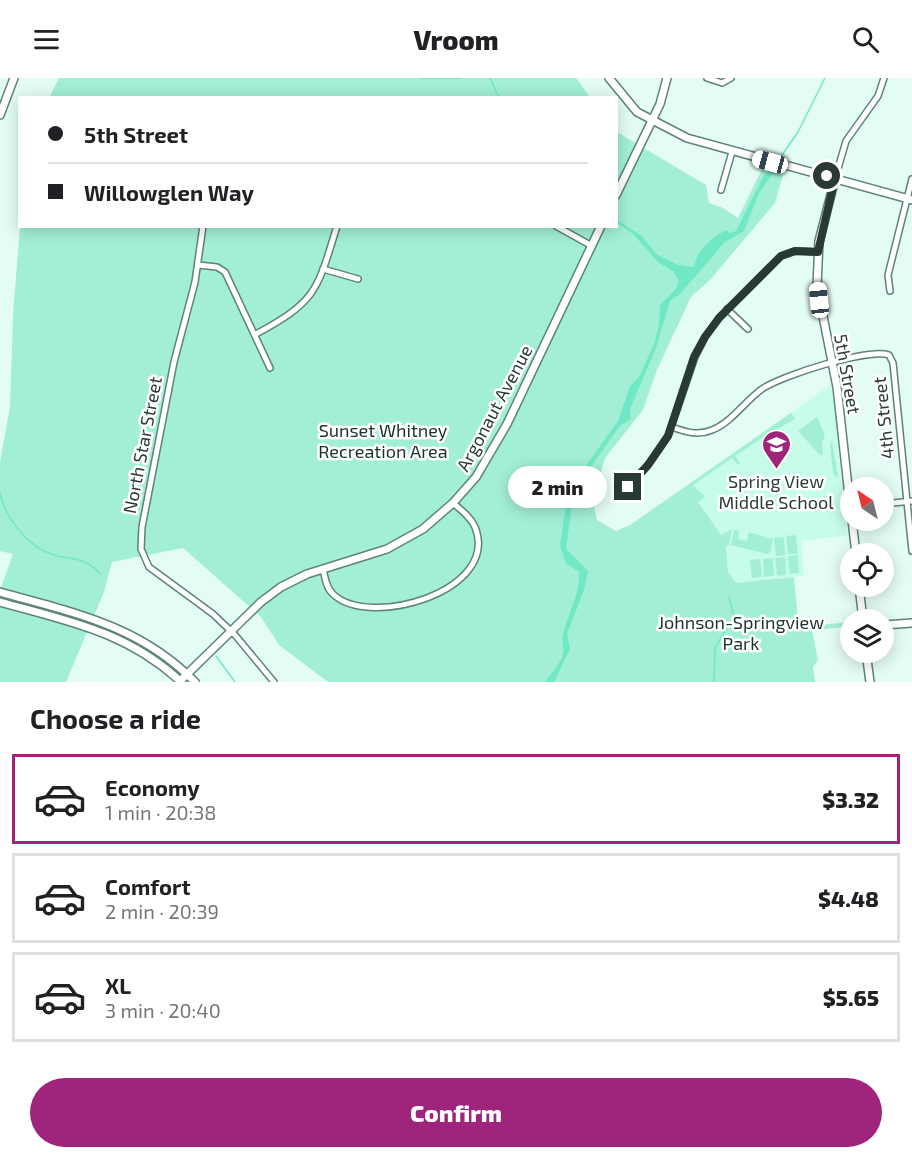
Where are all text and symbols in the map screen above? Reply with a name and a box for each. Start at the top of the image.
icon: menu [30,23,63,56]
text: Vroom [413,23,499,55]
icon: search [849,23,882,56]
text: 5th Street [84,121,188,147]
car [750,149,790,175]
route start [813,162,840,189]
text: Willowglen Way [84,179,254,205]
car [808,281,830,319]
street label: 5th Street [830,332,866,416]
street label: Argonaut Avenue [451,341,537,475]
street label: North Star Street [118,375,166,515]
street label: 4th Street [868,376,898,460]
park label: Sunset Whitney Recreation Area [318,419,448,462]
school or university icon: Spring View Middle School [760,428,792,470]
callout: 2 min [508,466,607,508]
place label: Spring View Middle School [718,470,834,513]
route end [614,473,641,500]
text: 2 min [532,475,583,499]
north arrow [840,477,894,531]
map controls [840,477,894,663]
button: locate [840,543,894,597]
button: layers [840,609,894,663]
park label: Johnson-Springview Park [658,611,824,654]
text: Choose a ride [30,702,201,734]
icon: car [33,772,87,826]
text: Economy [105,774,200,800]
text: $3.32 [822,786,879,812]
text: 1 min · 20:38 [105,800,216,824]
icon: car [33,871,87,925]
text: Comfort [105,873,190,899]
text: $4.48 [818,885,879,911]
text: 2 min · 20:39 [105,899,219,923]
icon: car [33,970,87,1024]
text: XL [105,972,131,998]
text: $5.65 [823,984,879,1010]
text: 3 min · 20:40 [105,998,221,1022]
button: Confirm [30,1078,882,1147]

